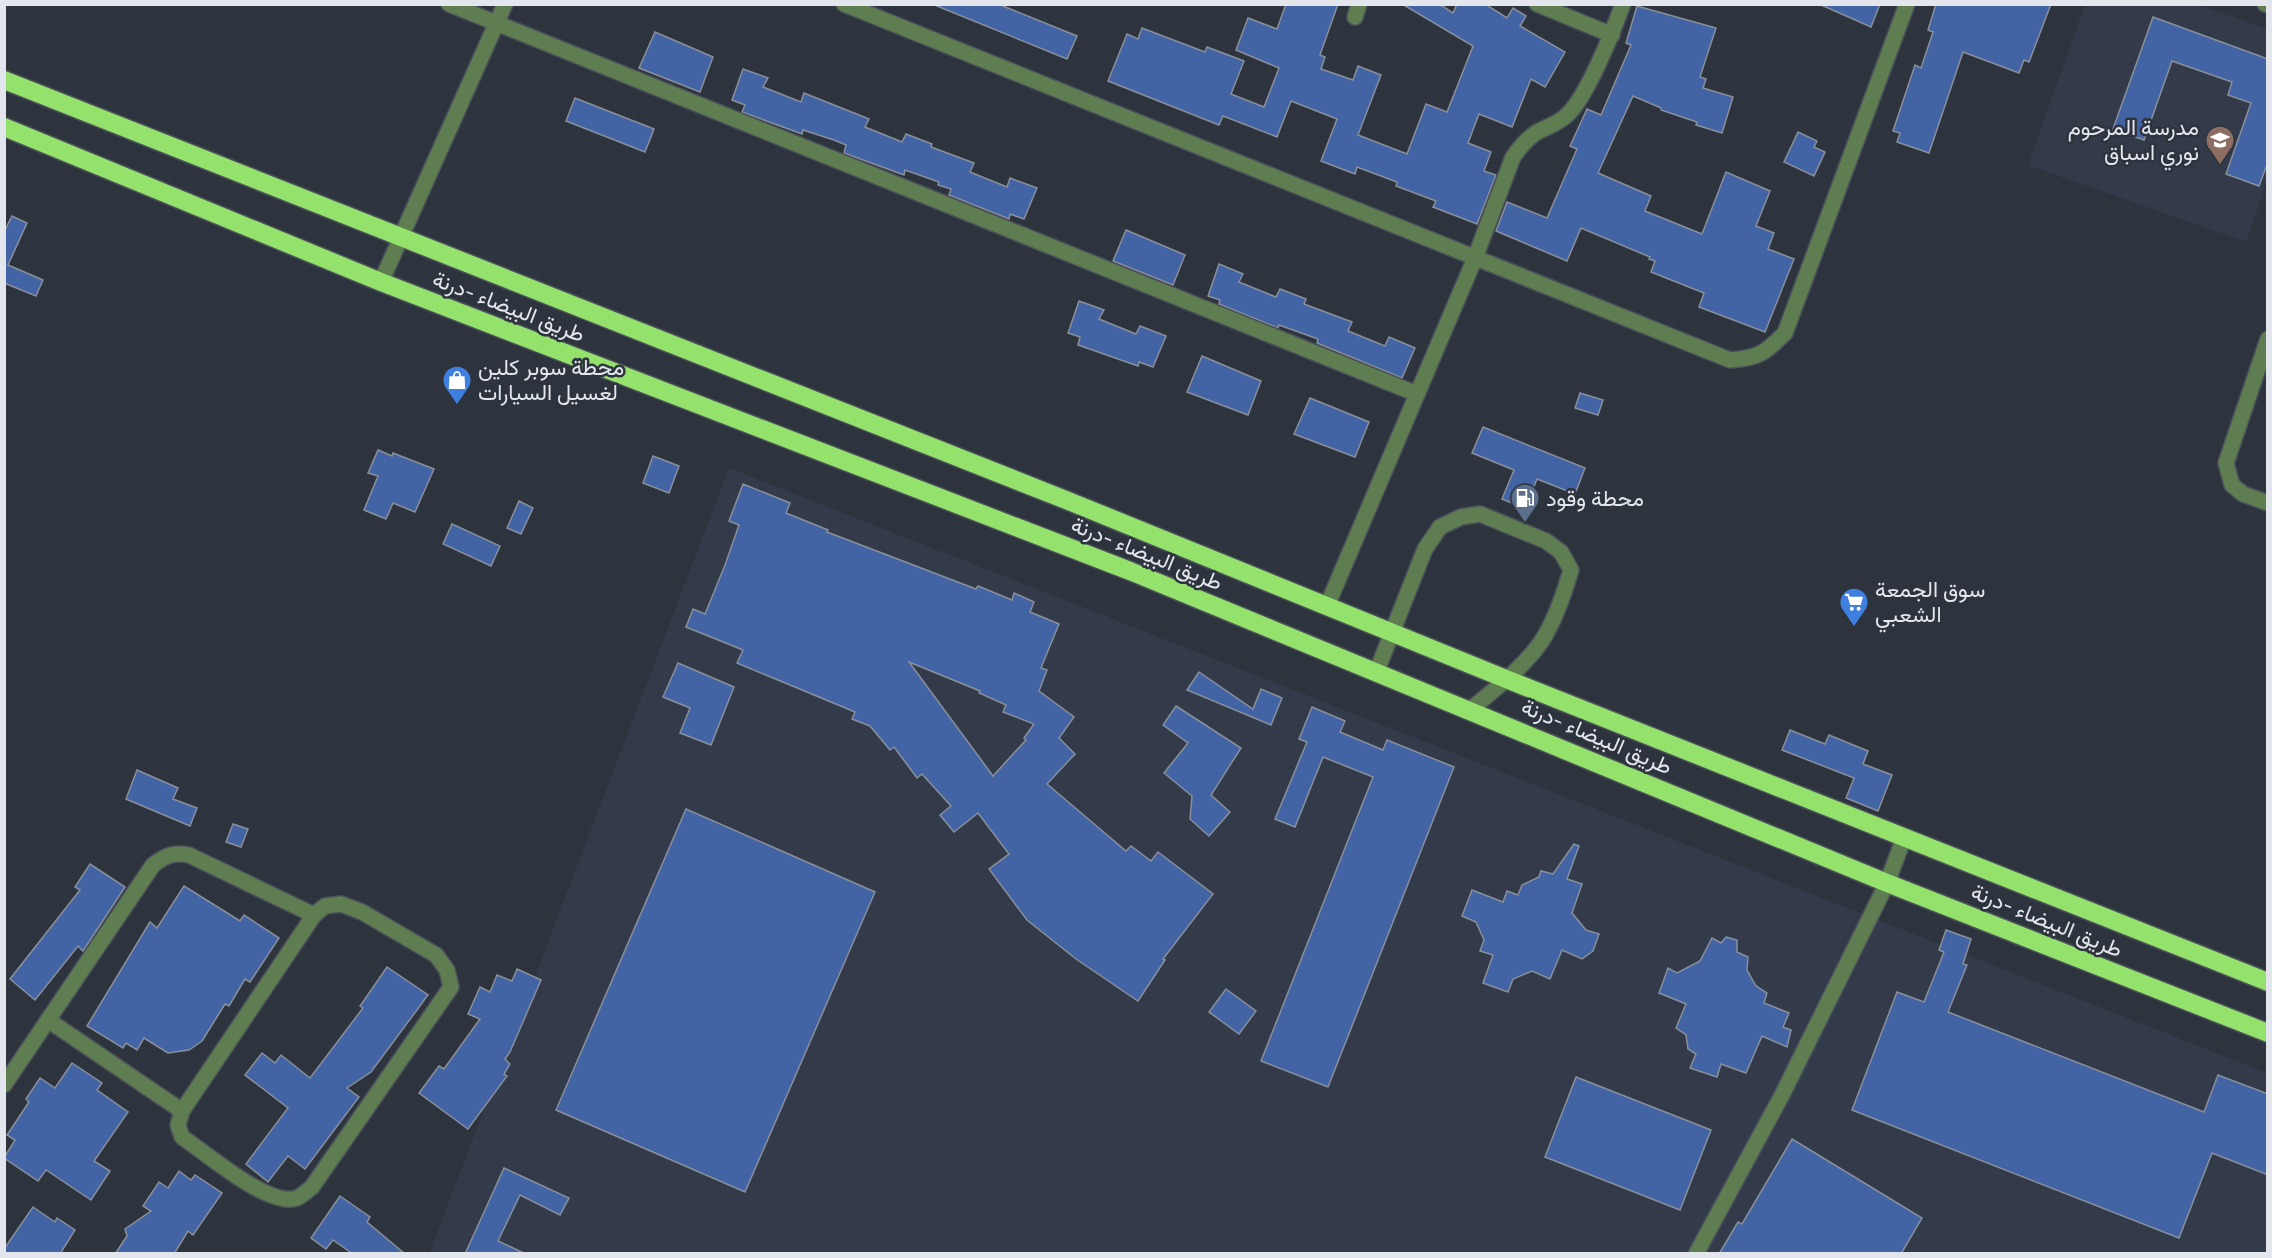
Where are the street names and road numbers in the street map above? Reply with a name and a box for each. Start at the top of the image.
street label: طريق البيضاء -درنة [428,261,590,351]
street label: طريق البيضاء -درنة [1066,507,1228,599]
street label: طريق البيضاء -درنة [1516,689,1678,783]
street label: طريق البيضاء -درنة [1966,874,2128,966]

